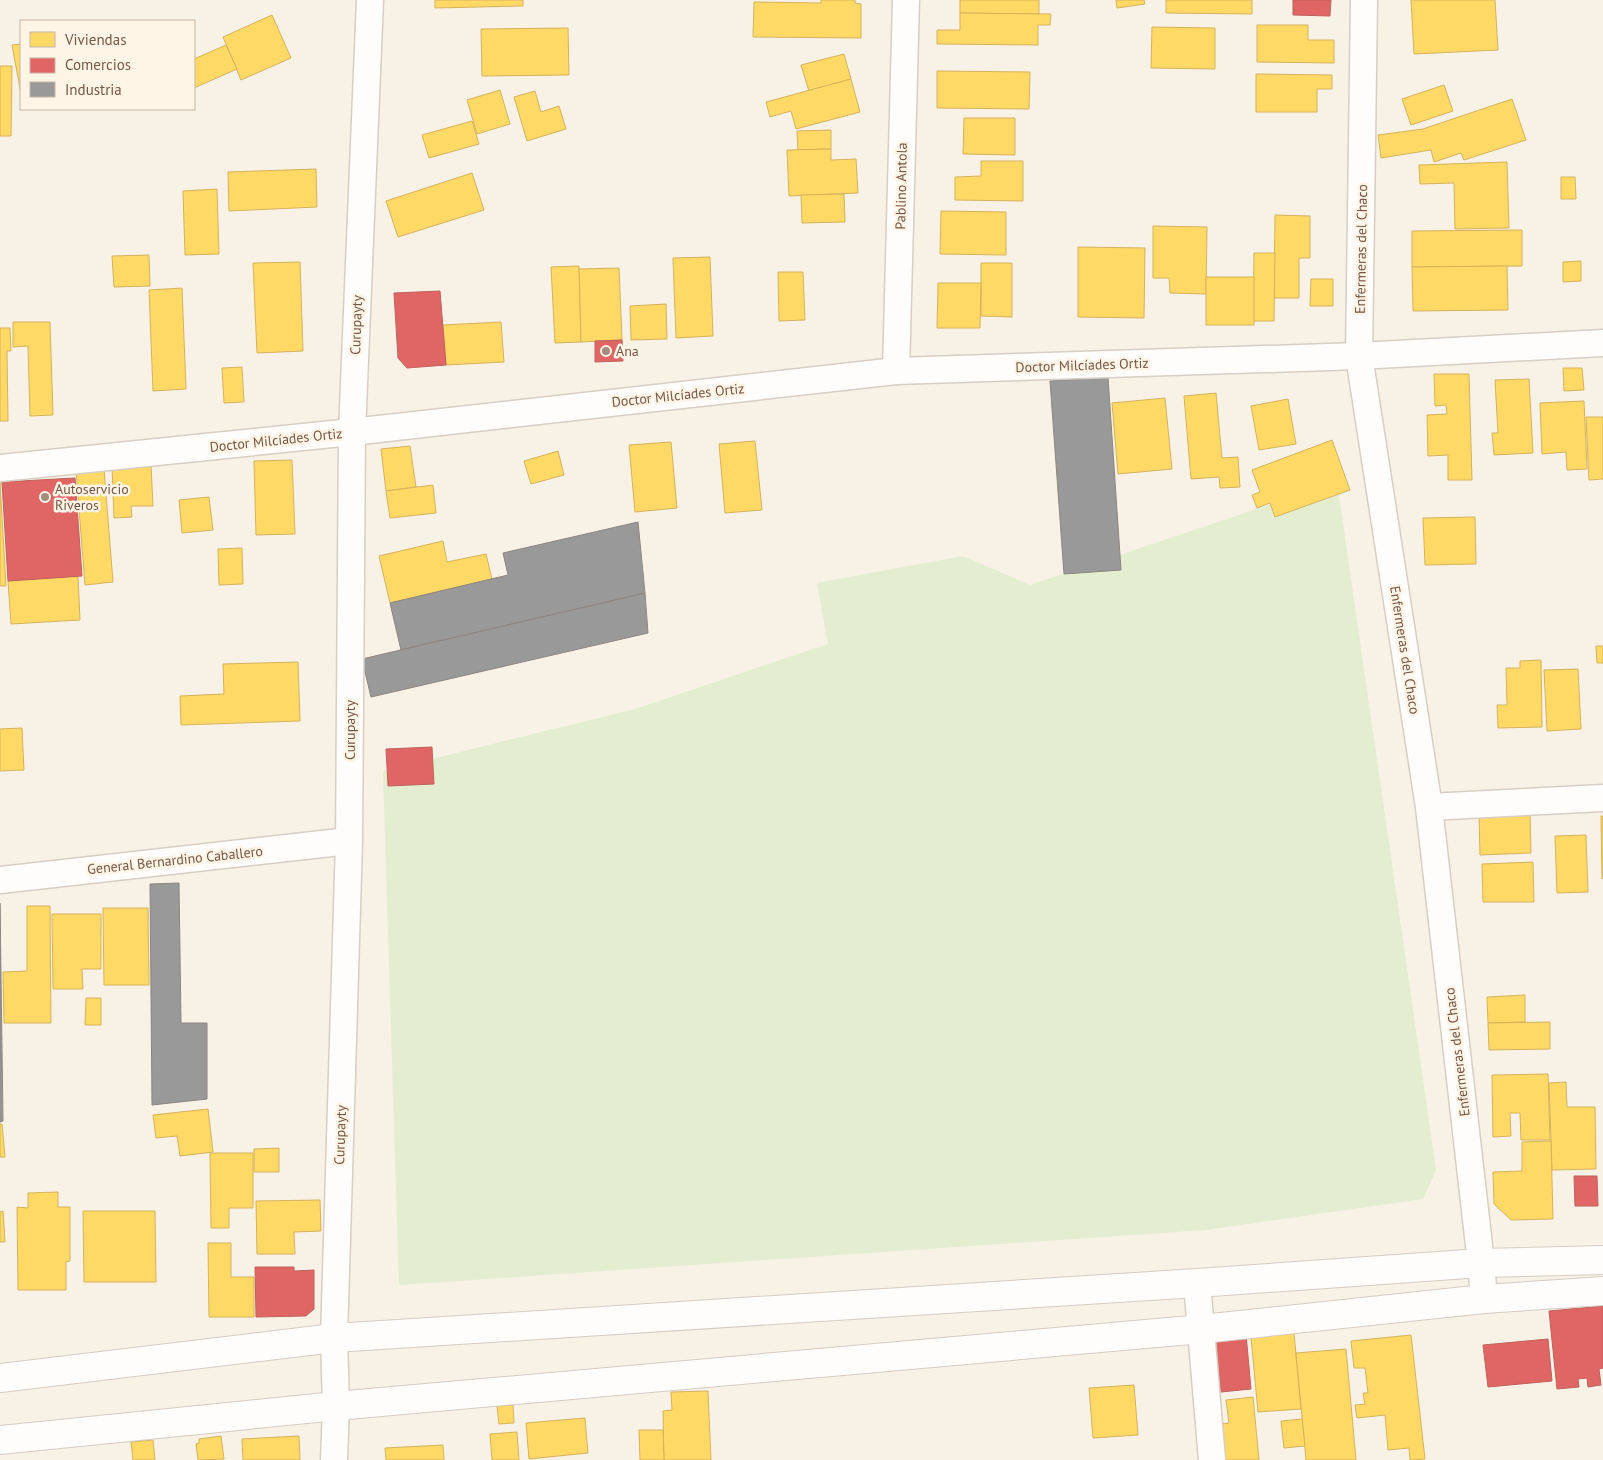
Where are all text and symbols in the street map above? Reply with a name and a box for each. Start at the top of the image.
legend [20,20,195,110]
text: Viviendas [64,30,126,49]
text: Comercios [65,55,131,74]
text: Industria [65,80,122,99]
street label: Pablino Antola [891,142,911,230]
street label: Enfermeras del Chaco [1351,184,1371,314]
street label: Curupayty [346,294,366,355]
place label: Ana [616,342,639,360]
marker: Ana [600,345,612,357]
street label: Doctor Milcíades Ortiz [1015,354,1149,376]
street label: Doctor Milcíades Ortiz [611,379,745,411]
street label: Doctor Milcíades Ortiz [209,424,343,456]
place label: Autoservicio Riveros [55,480,129,514]
marker: Autoservicio Riveros [39,491,51,503]
street label: Enfermeras del Chaco [1386,585,1424,715]
street label: Curupayty [341,700,359,760]
street label: General Bernardino Caballero [86,842,264,878]
street label: Enfermeras del Chaco [1440,987,1474,1117]
street label: Curupayty [330,1104,350,1165]

